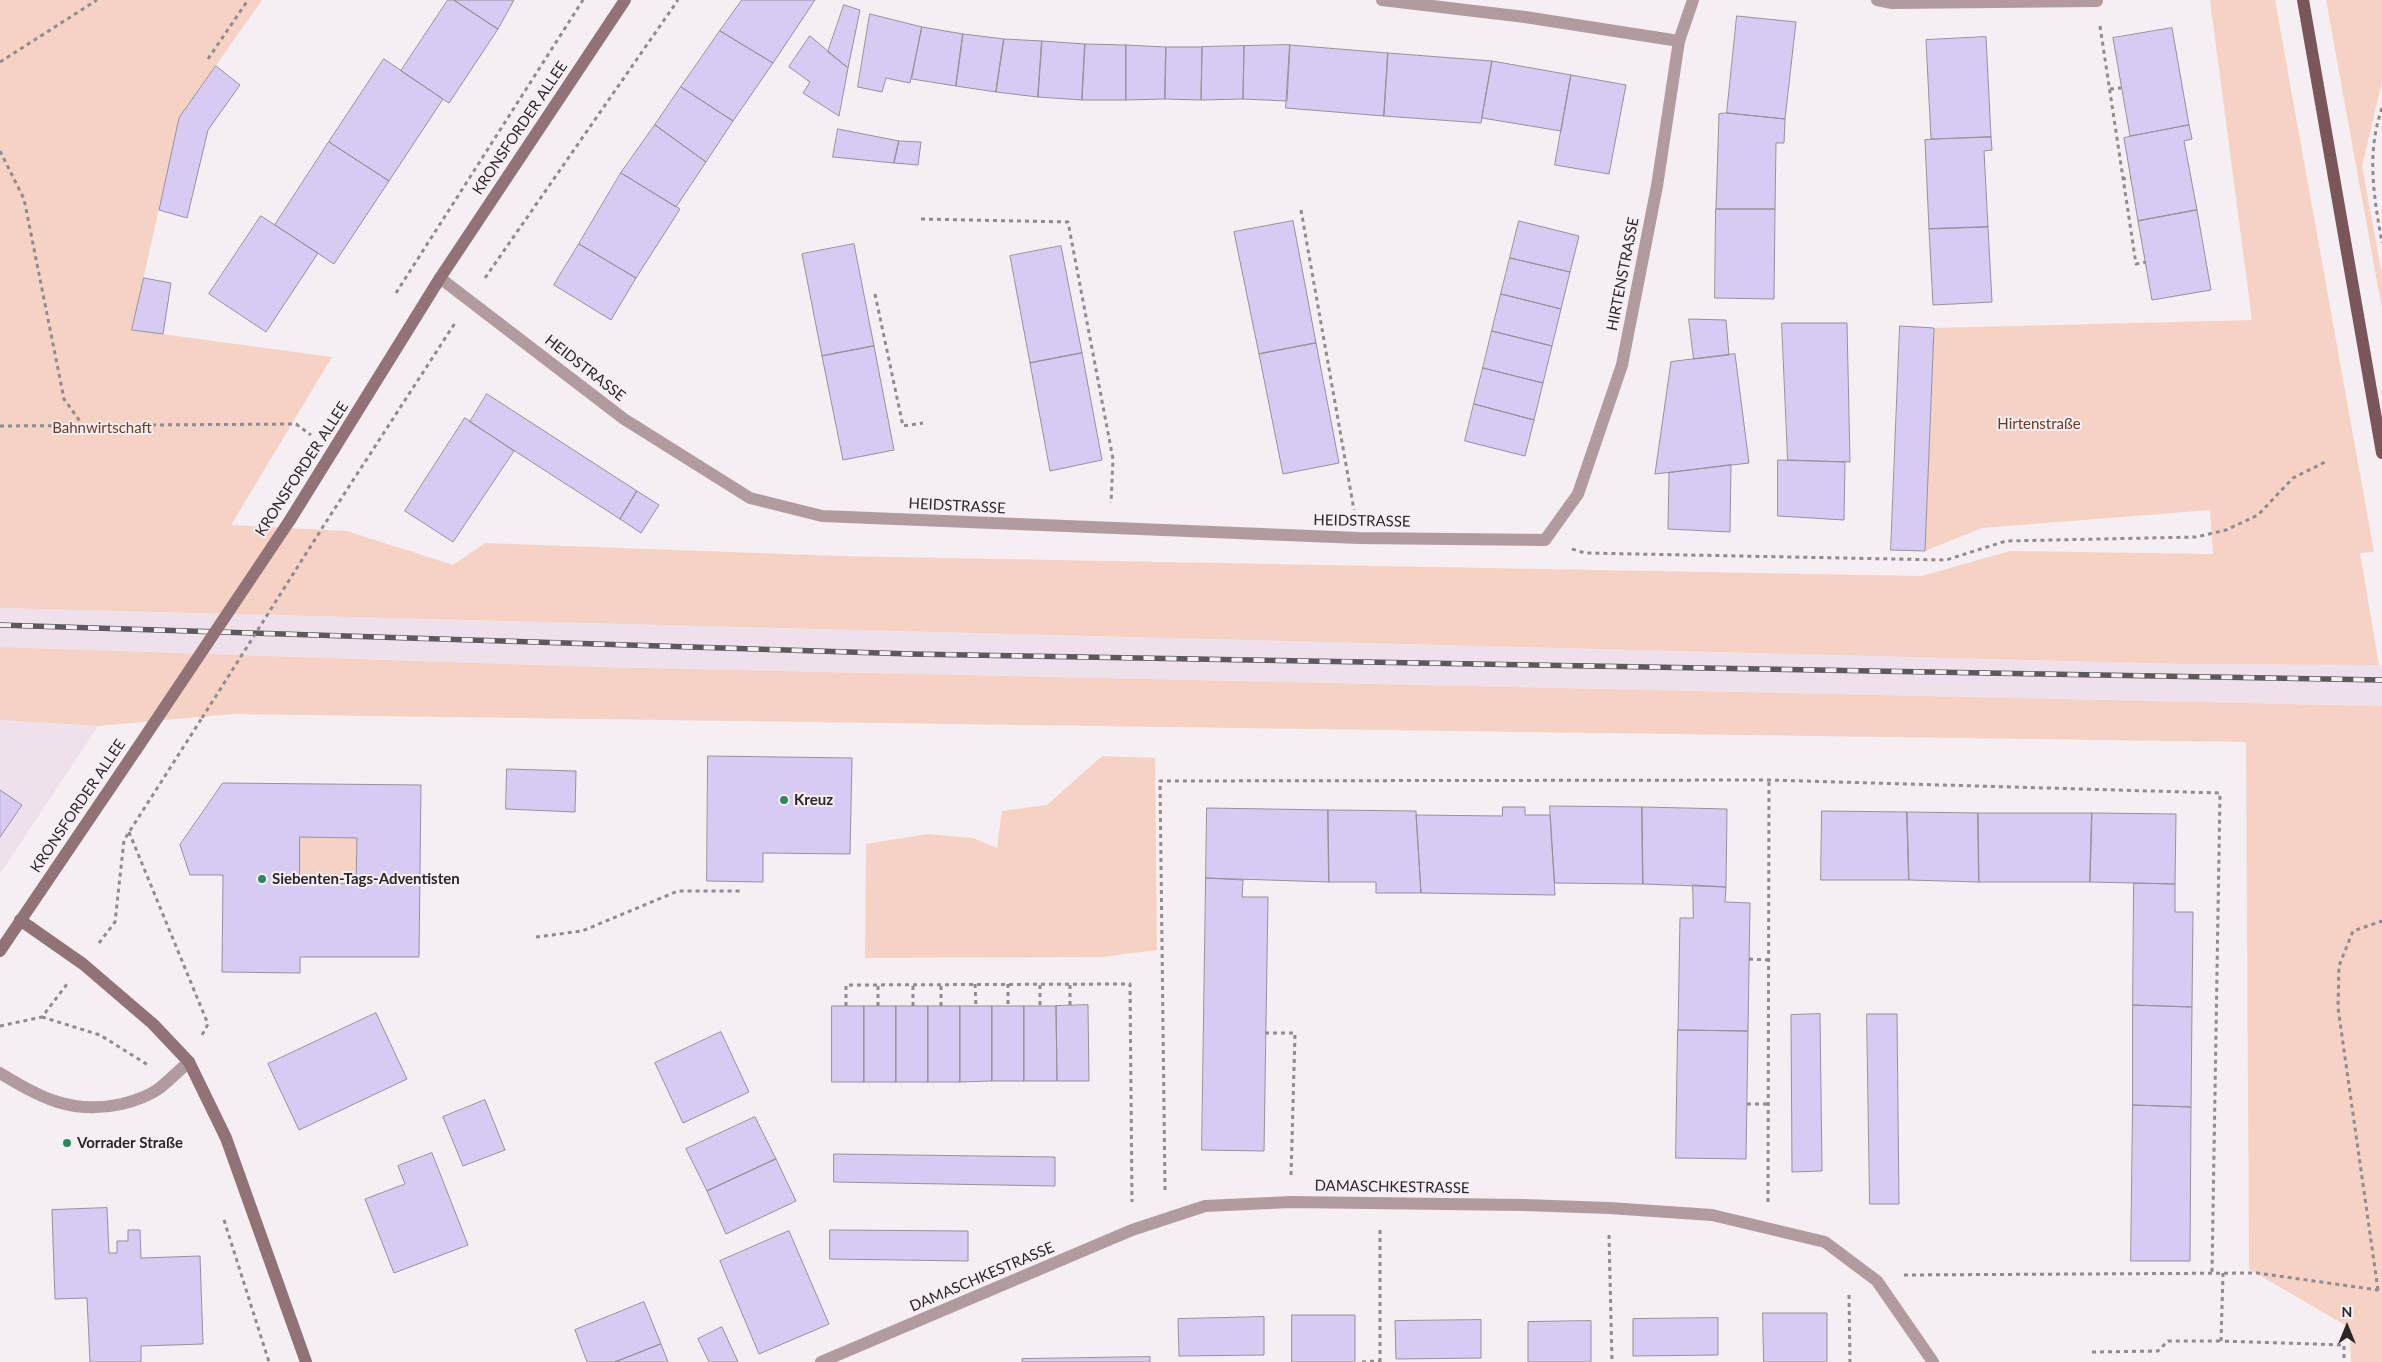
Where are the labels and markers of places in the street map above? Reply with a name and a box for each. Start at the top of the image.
place label: Kreuz [794,791,833,809]
marker: Kreuz [778,794,790,806]
place label: Siebenten-Tags-Adventisten [272,870,460,888]
marker: Siebenten-Tags-Adventisten [256,873,268,885]
place label: Vorrader Straße [77,1134,183,1152]
marker: Vorrader Straße [61,1137,73,1149]

